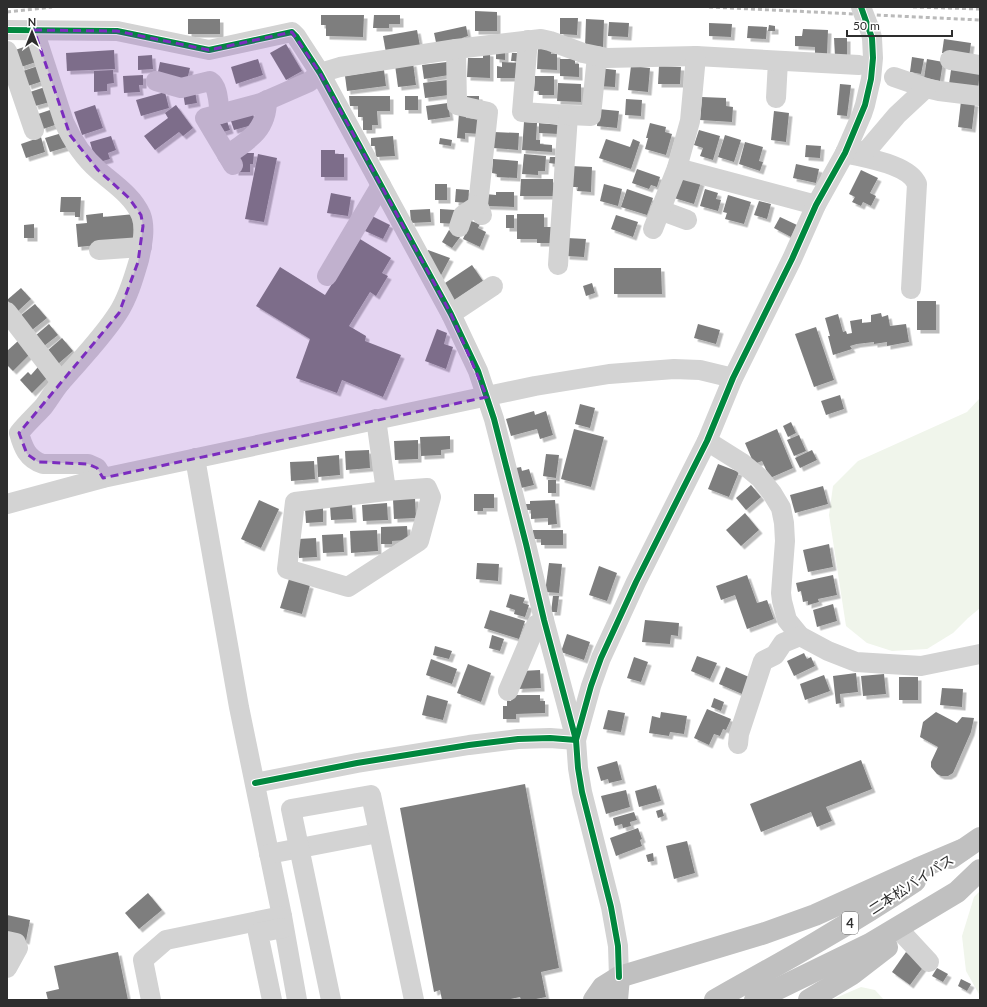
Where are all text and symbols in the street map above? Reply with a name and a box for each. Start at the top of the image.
north arrow [12,12,52,52]
scale bar [847,12,952,38]
text: N [28,15,36,28]
text: 50 m [853,18,880,33]
street label: 二本松バイパス [865,850,957,918]
road number: 4 [842,912,858,934]

